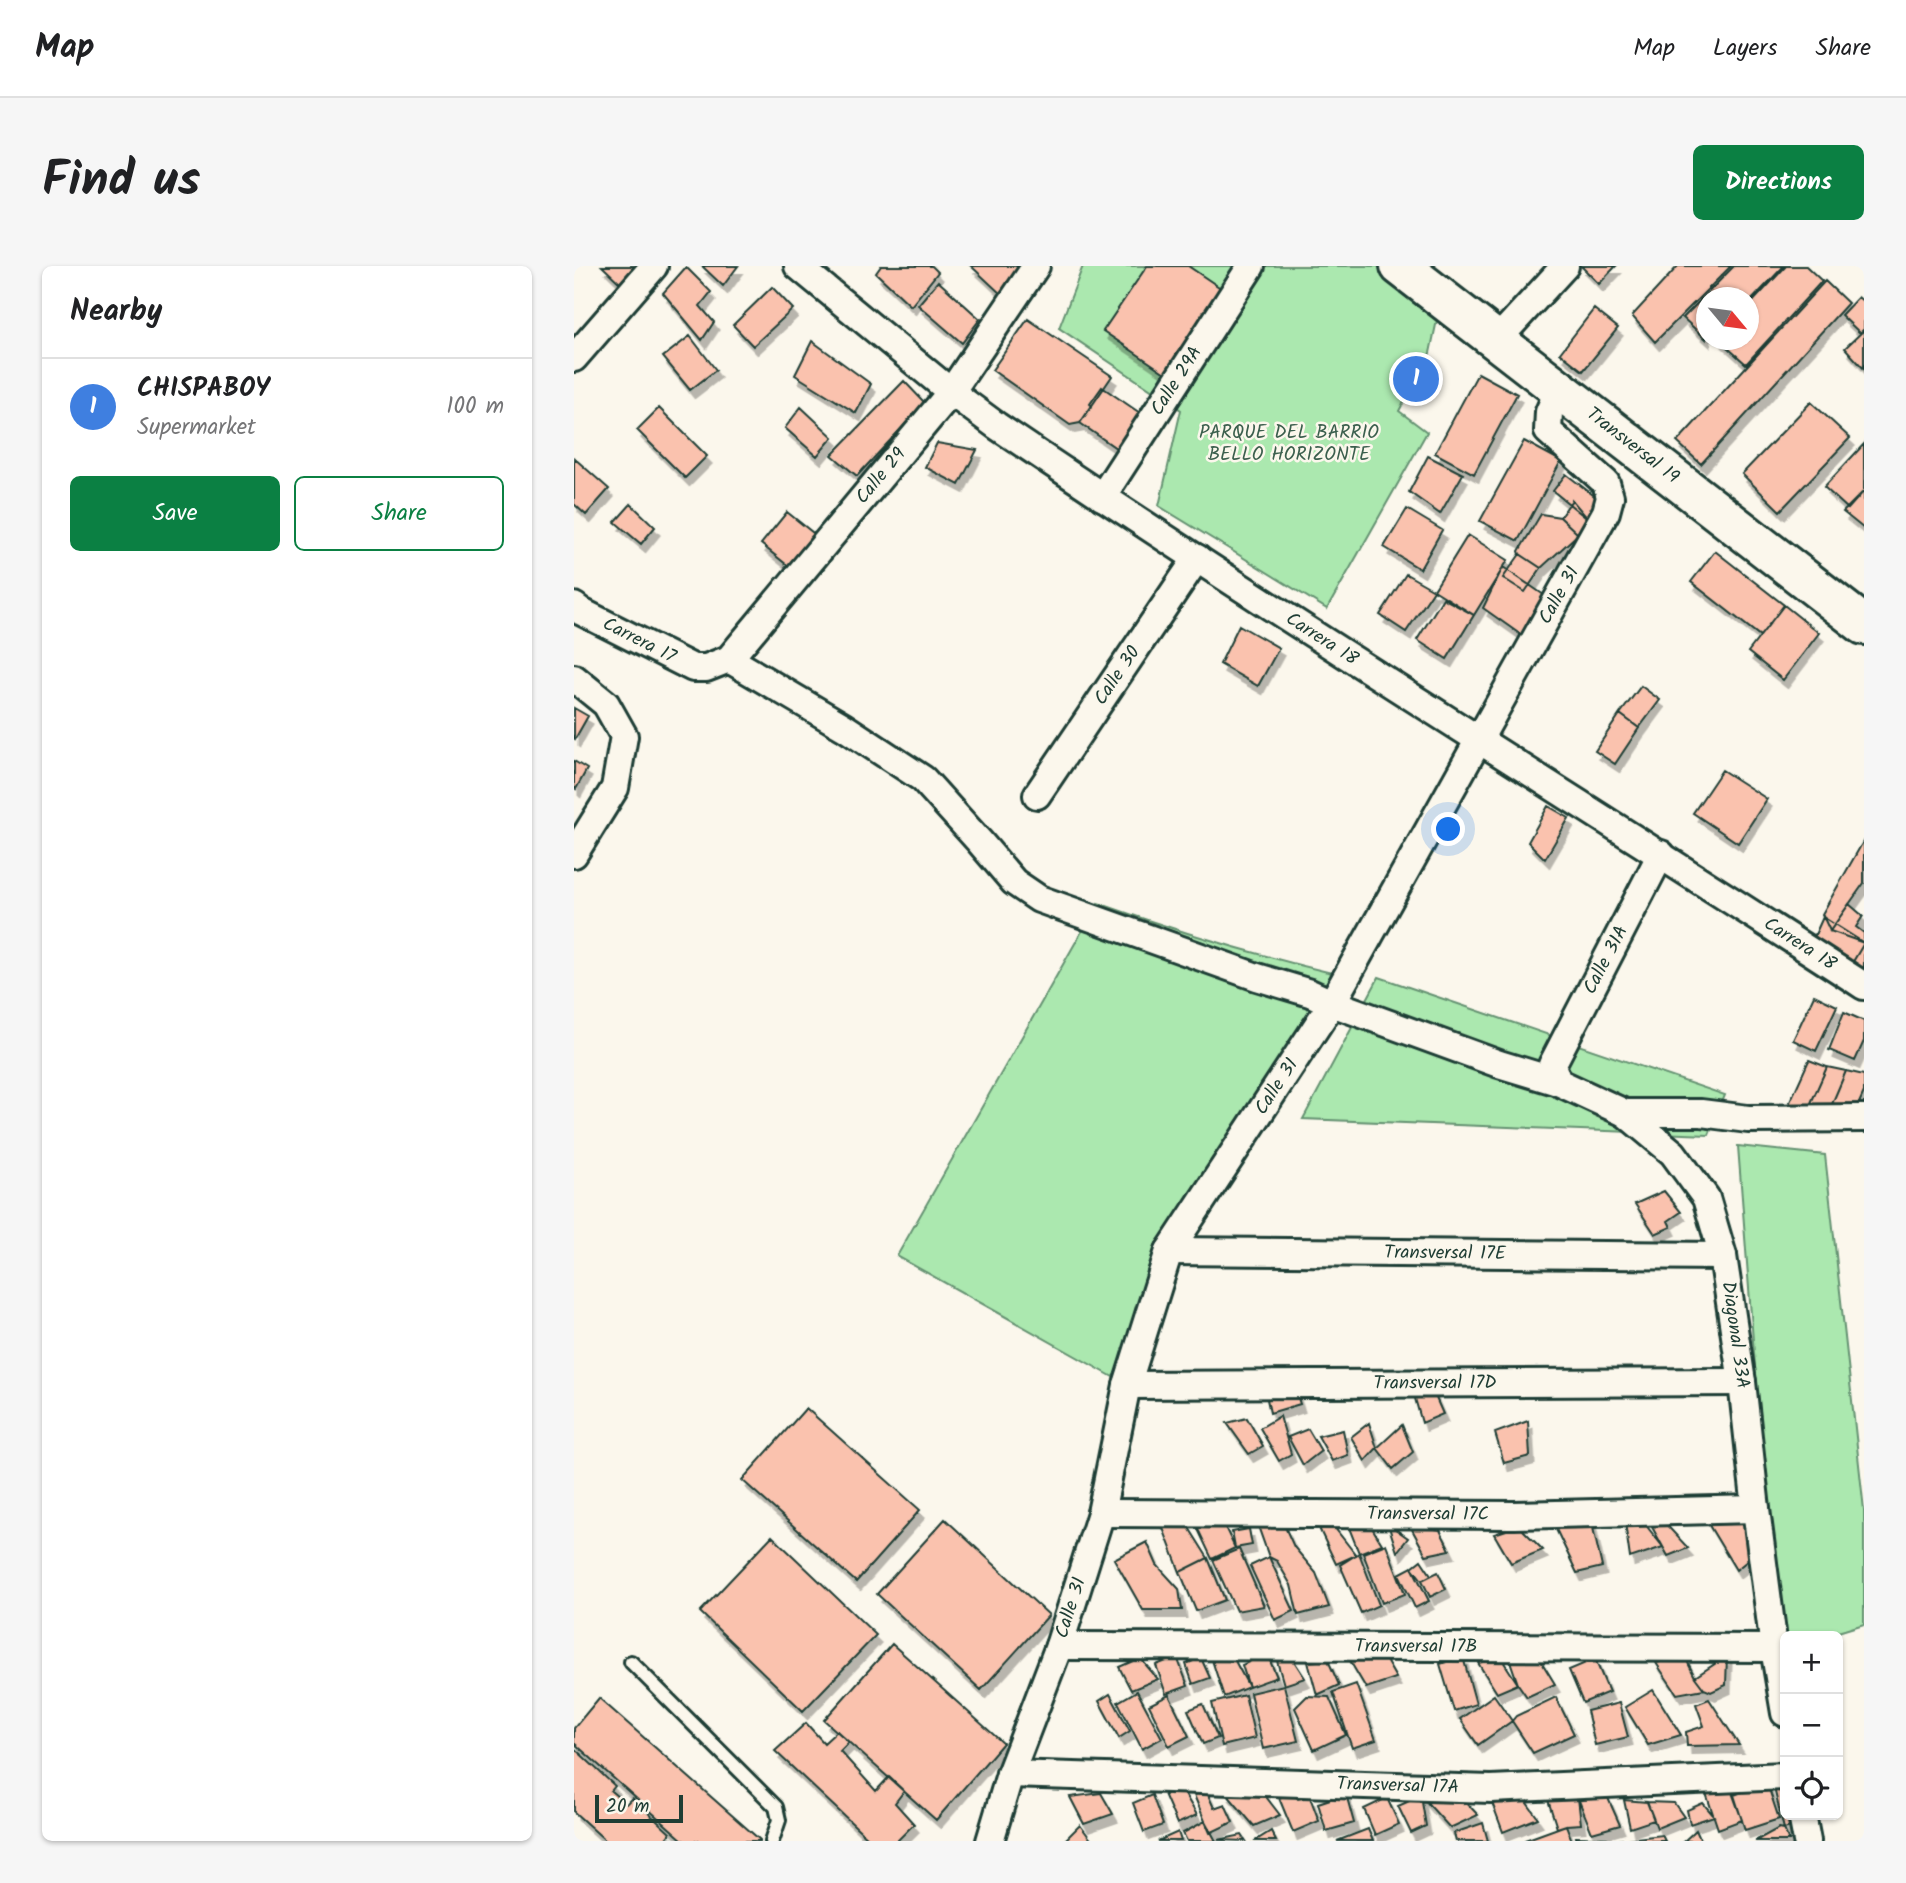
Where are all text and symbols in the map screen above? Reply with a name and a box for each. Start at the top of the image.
text: Map [35,22,95,75]
text: Map [1633,29,1675,68]
text: Layers [1713,29,1777,68]
text: Share [1815,29,1871,68]
text: Find us [42,143,200,221]
button: Directions [1693,145,1864,220]
north arrow [1696,287,1759,350]
text: Nearby [70,288,162,336]
street label: Calle 29A [1143,340,1210,422]
pin: 1 [1393,353,1439,405]
text: CHISPABOY [137,368,270,410]
text: 1 [90,389,96,425]
text: 100 m [446,389,504,425]
street label: Transversal 19 [1579,400,1686,492]
text: Supermarket [137,410,256,446]
park label: PARQUE DEL BARRIO BELLO HORIZONTE [1199,418,1379,470]
street label: Calle 29 [848,441,914,511]
button: Save [70,476,280,551]
button: Share [294,476,504,551]
street label: Calle 31 [1531,561,1588,630]
street label: Carrera 18 [1279,605,1365,674]
street label: Carrera 17 [597,610,682,673]
street label: Calle 30 [1087,640,1149,711]
your location [1431,812,1465,846]
street label: Carrera 18 [1757,910,1843,979]
street label: Calle 31A [1576,920,1637,1000]
street label: Calle 31 [1247,1052,1307,1121]
street label: Transversal 17E [1384,1238,1507,1269]
street label: Diagonal 33A [1713,1279,1757,1391]
street label: Transversal 17D [1374,1368,1496,1399]
street label: Transversal 17C [1367,1499,1489,1530]
street label: Calle 31 [1047,1573,1095,1642]
map controls [1780,1631,1843,1820]
button: + [1780,1631,1843,1694]
street label: Transversal 17B [1355,1632,1477,1662]
button: − [1780,1694,1843,1757]
button: locate [1780,1757,1843,1820]
street label: Transversal 17A [1336,1769,1459,1803]
scale bar [595,1792,682,1824]
text: 20 m [606,1792,649,1822]

